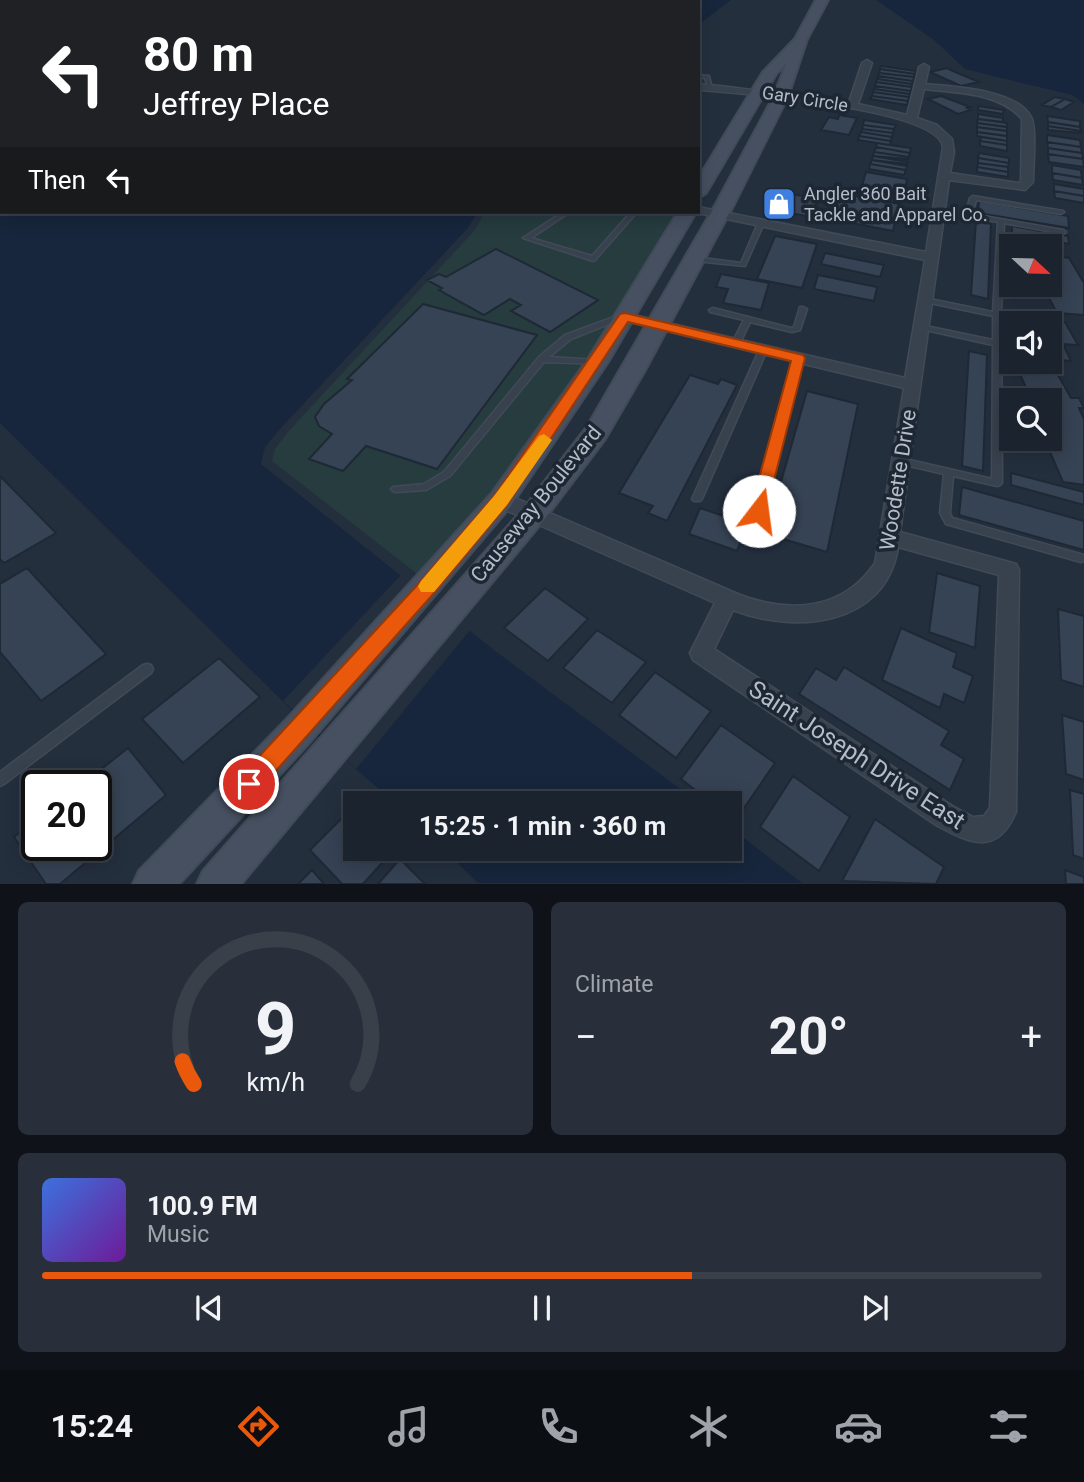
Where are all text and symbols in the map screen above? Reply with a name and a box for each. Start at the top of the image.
text: 80 m [143,26,254,83]
icon: left [28,28,119,119]
street label: Gary Circle [761,81,850,116]
text: Jeffrey Place [143,85,329,123]
icon: left [100,161,138,199]
text: Then [28,165,86,195]
place label: Angler 360 Bait Tackle and Apparel Co. [804,183,988,225]
shop icon: Angler 360 Bait Tackle and Apparel Co. [760,185,798,223]
north arrow [999,234,1062,298]
map controls [999,234,1062,451]
button: sound [999,311,1062,374]
button: search [999,388,1062,451]
street label: Woodette Drive [875,408,921,552]
street label: Causeway Boulevard [466,421,606,587]
position arrow [722,474,796,548]
street label: Saint Joseph Drive East [744,675,970,835]
pin [219,754,279,814]
icon: arrive [230,765,268,803]
speed limit sign: 20 [21,770,112,861]
text: 15:25 · 1 min · 360 m [419,811,666,841]
text: Climate [575,971,654,998]
text: 9 [255,987,296,1073]
text: 20° [769,1006,849,1067]
text: − [575,1015,597,1059]
text: + [1020,1015,1042,1059]
text: km/h [246,1068,305,1097]
text: 100.9 FM [147,1191,258,1221]
text: Music [147,1221,209,1248]
icon: previous [190,1289,228,1327]
icon: pause [523,1289,561,1327]
icon: next [856,1289,894,1327]
icon: directions [234,1402,283,1451]
icon: music [384,1402,433,1451]
icon: phone [534,1402,583,1451]
icon: climate [684,1402,733,1451]
icon: car [834,1402,883,1451]
icon: filters [984,1402,1033,1451]
text: 15:24 [51,1407,133,1445]

